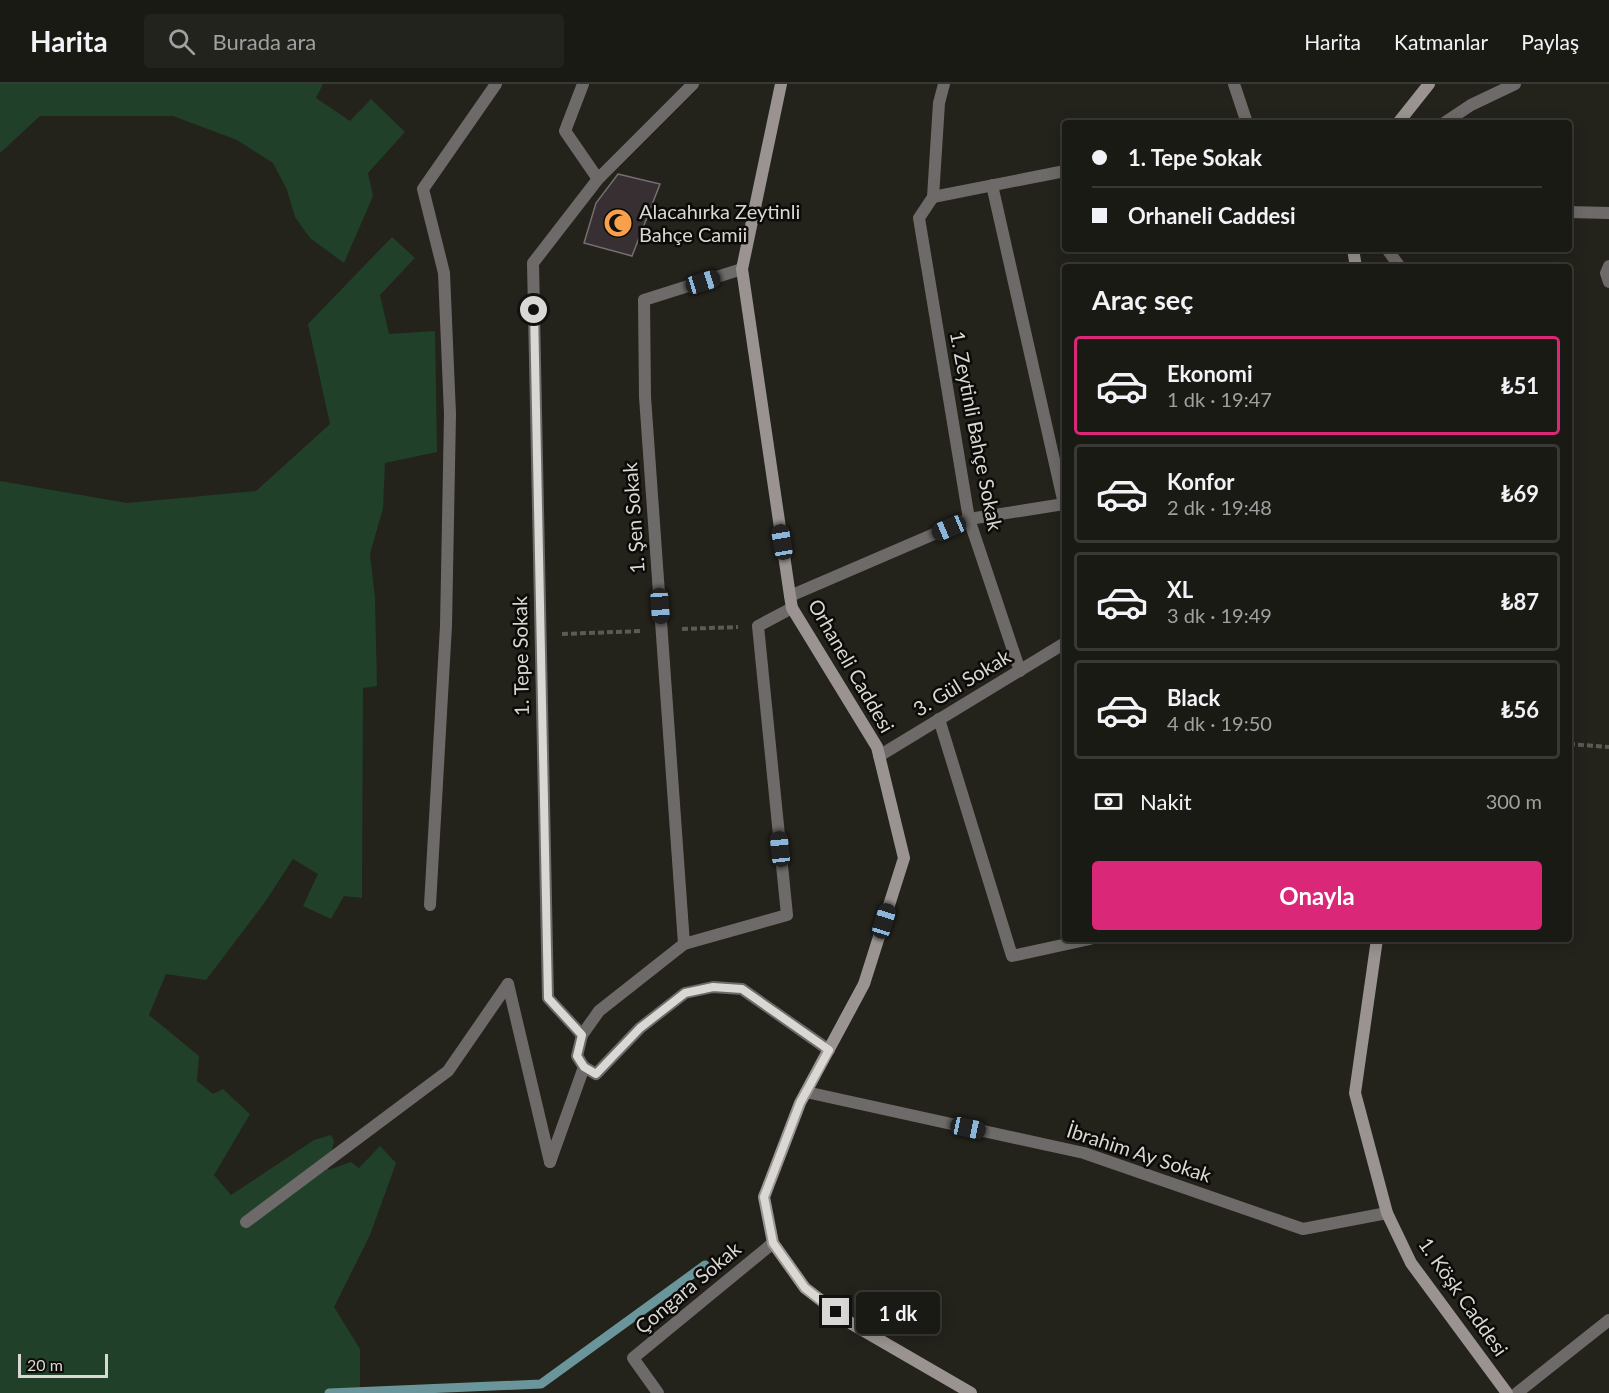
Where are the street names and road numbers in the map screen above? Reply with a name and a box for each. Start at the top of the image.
street label: 1. Zeytinli Bahçe Sokak [946,329,1008,534]
street label: 1. Şen Sokak [617,461,649,575]
street label: Orhaneli Caddesi [804,594,900,737]
street label: 1. Tepe Sokak [507,595,533,716]
street label: 3. Gül Sokak [908,643,1015,721]
street label: İbrahim Ay Sokak [1064,1117,1215,1187]
street label: 1. Köşk Caddesi [1414,1233,1513,1360]
street label: Çongara Sokak [630,1236,746,1338]

